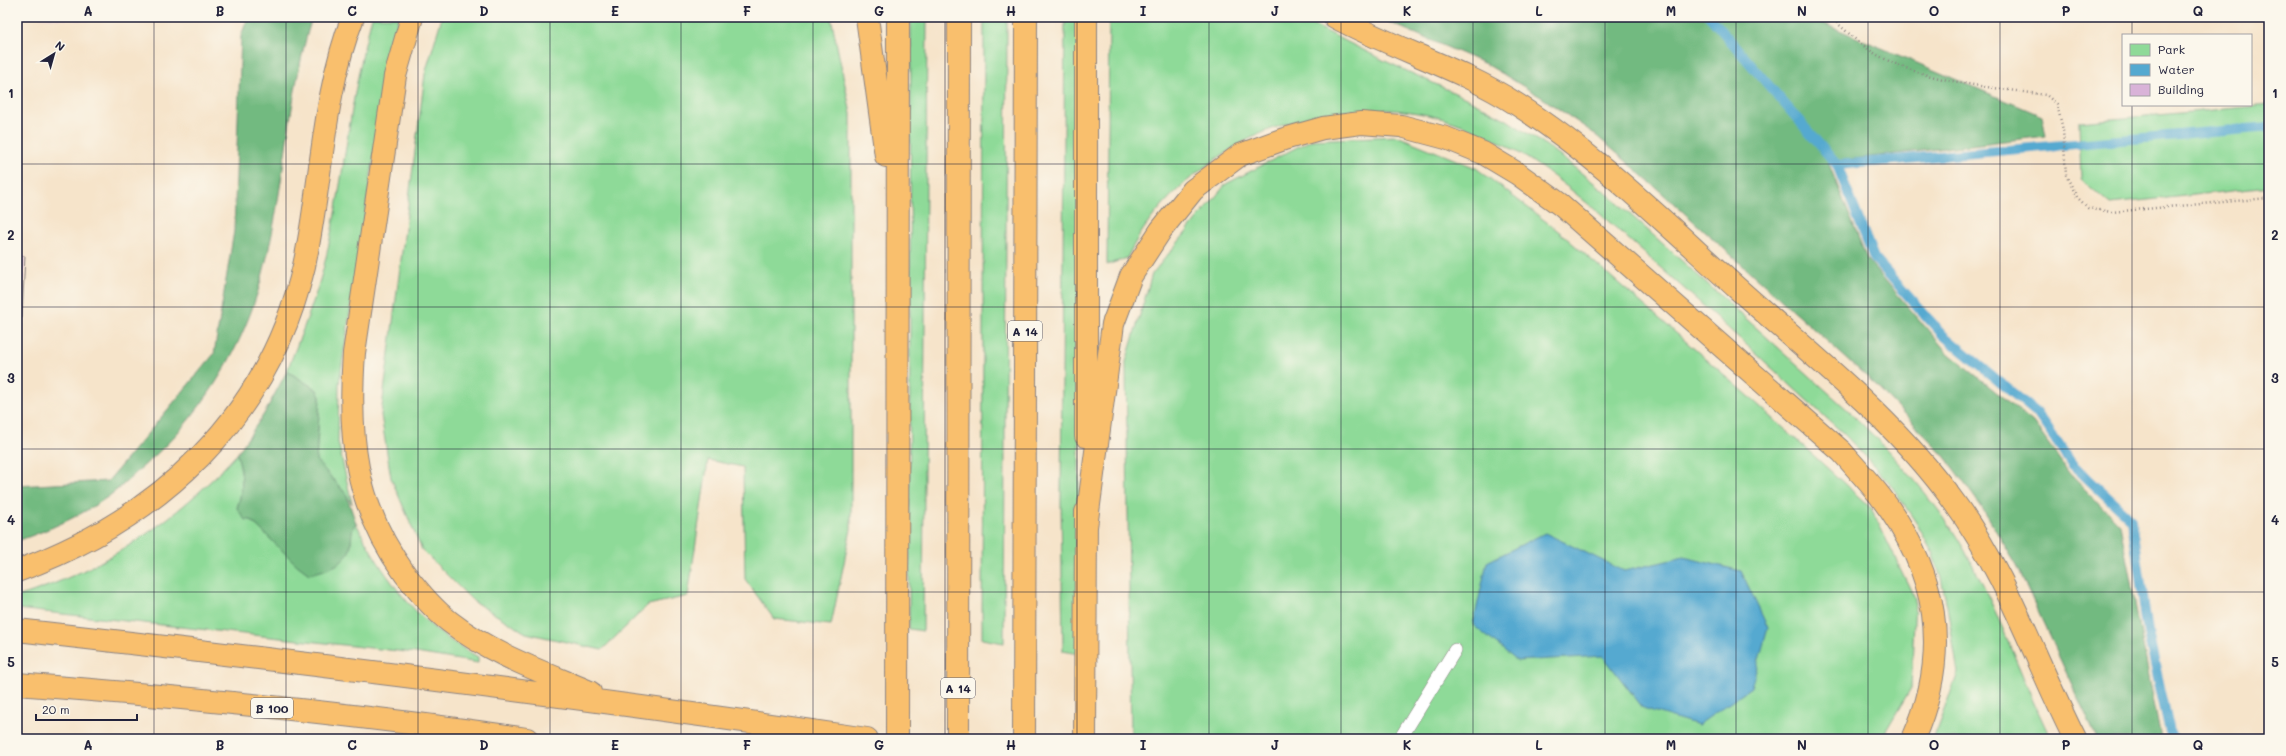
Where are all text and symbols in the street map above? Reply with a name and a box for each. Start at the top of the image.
text: A [83,2,93,19]
text: B [216,2,225,19]
text: C [347,2,357,19]
text: D [479,2,489,19]
text: E [611,2,619,19]
text: F [743,2,751,19]
text: G [874,2,884,19]
text: H [1006,2,1016,19]
text: I [1140,2,1147,19]
text: J [1271,2,1279,19]
text: K [1403,2,1412,19]
text: L [1535,2,1543,19]
text: M [1666,2,1676,19]
text: N [1797,2,1807,19]
text: O [1929,2,1939,19]
text: P [2062,2,2071,19]
text: Q [2193,2,2203,19]
north arrow [34,34,74,74]
legend [2122,34,2252,106]
text: N [52,37,68,54]
text: Park [2158,41,2185,57]
text: Water [2158,61,2195,77]
text: Building [2158,81,2204,97]
text: 1 [8,84,14,101]
text: 1 [2272,84,2278,101]
text: 2 [7,226,15,243]
text: 2 [2271,226,2279,243]
road number: A 14 [1008,321,1042,341]
text: 3 [7,369,15,386]
text: 3 [2271,369,2279,386]
text: 4 [7,511,15,528]
text: 4 [2271,511,2279,528]
text: 5 [7,653,15,670]
text: 5 [2271,653,2279,670]
road number: A 14 [941,678,975,698]
scale bar [36,696,137,722]
road number: B 100 [251,698,293,718]
text: 20 m [42,701,70,717]
text: A [83,736,93,753]
text: B [216,736,225,753]
text: C [347,736,357,753]
text: D [479,736,489,753]
text: E [611,736,619,753]
text: F [743,736,751,753]
text: G [874,736,884,753]
text: H [1006,736,1016,753]
text: I [1140,736,1147,753]
text: J [1271,736,1279,753]
text: K [1403,736,1412,753]
text: L [1535,736,1543,753]
text: M [1666,736,1676,753]
text: N [1797,736,1807,753]
text: O [1929,736,1939,753]
text: P [2062,736,2071,753]
text: Q [2193,736,2203,753]

